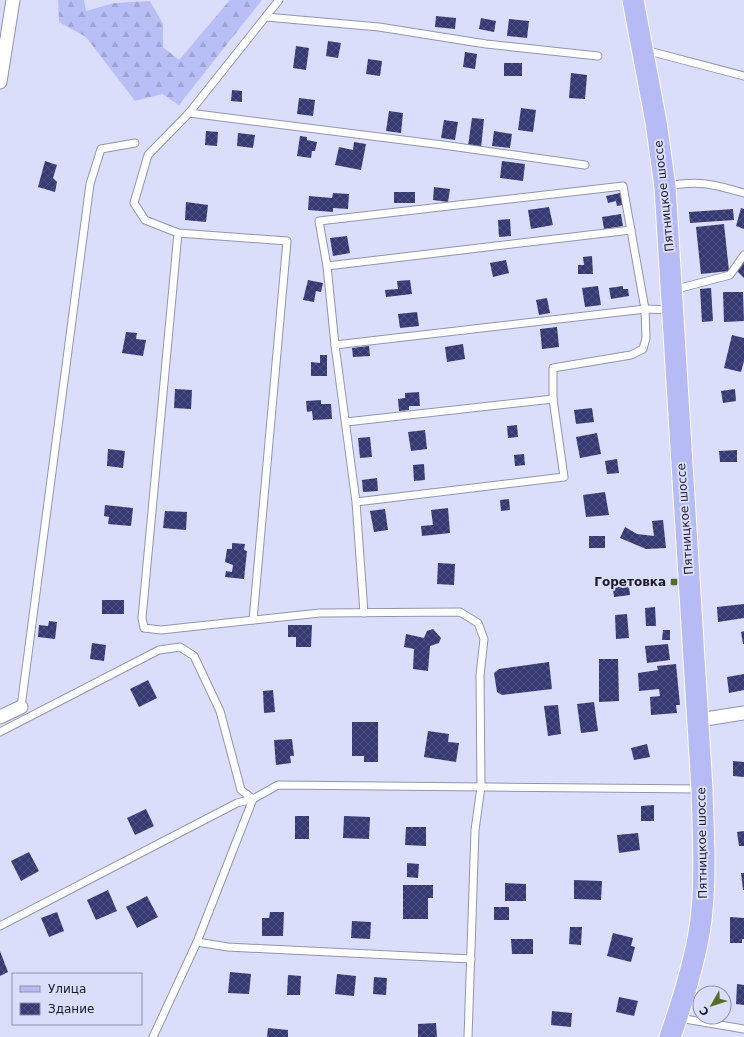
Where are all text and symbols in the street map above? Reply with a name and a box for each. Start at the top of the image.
street label: Пятницкое шоссе [651,140,677,252]
street label: Пятницкое шоссе [674,463,696,575]
place label: Горетовка [594,575,666,589]
marker: Горетовка [669,577,679,587]
street label: Пятницкое шоссе [694,787,710,899]
legend [12,973,142,1025]
text: Улица [48,982,86,996]
north arrow [692,985,732,1025]
text: Здание [48,1002,94,1016]
text: С [697,1004,712,1018]

